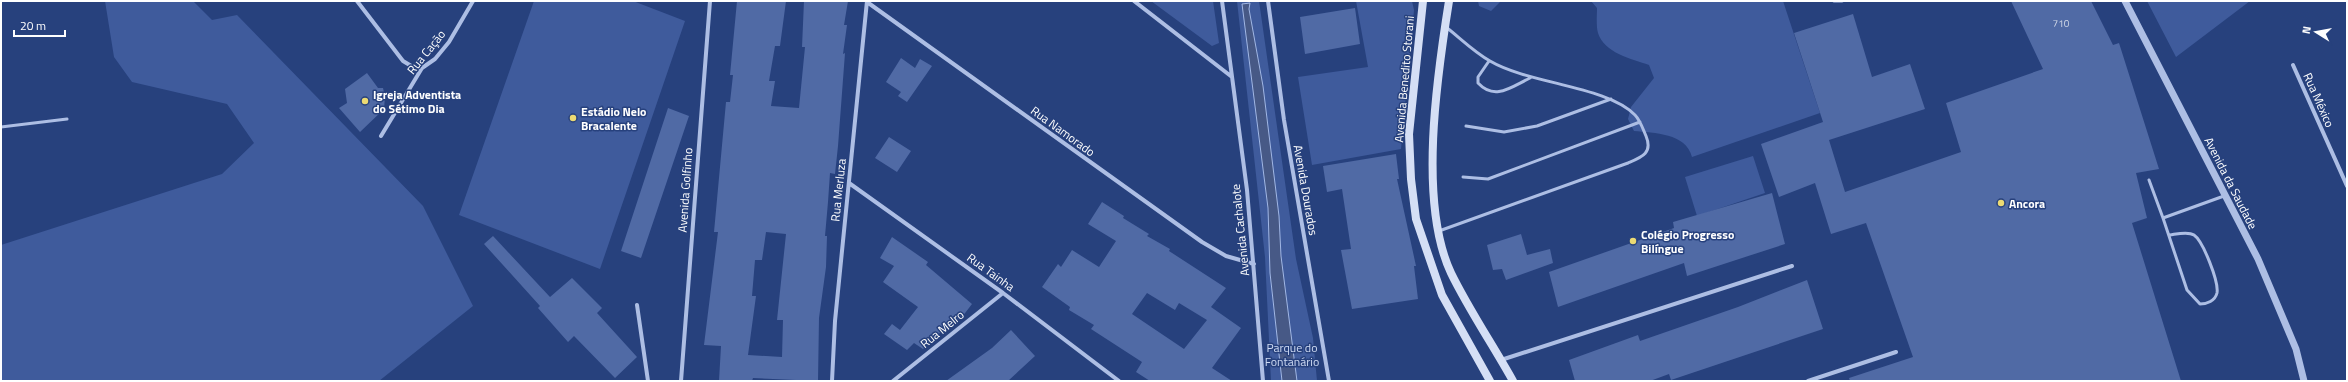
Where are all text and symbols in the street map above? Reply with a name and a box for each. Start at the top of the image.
scale bar [14,12,65,38]
north arrow [2296,12,2336,52]
street label: Avenida Benedito Storani [1389,15,1419,143]
text: 20 m [20,16,46,35]
house number: 710 [2053,16,2070,31]
text: N [2298,25,2315,35]
street label: Rua Cação [402,26,450,78]
street label: Rua México [2299,70,2339,130]
place label: Igreja Adventista do Sétimo Dia [373,85,461,118]
marker: Igreja Adventista do Sétimo Dia [360,96,370,106]
street label: Rua Namorado [1027,101,1099,161]
place label: Estádio Nelo Bracalente [581,102,647,135]
marker: Estádio Nelo Bracalente [568,113,578,123]
street label: Avenida da Saudade [2200,134,2262,232]
street label: Avenida Dourados [1289,143,1323,237]
street label: Avenida Golfinho [673,147,697,233]
street label: Rua Merluza [825,158,851,222]
street label: Avenida Cachalote [1226,183,1254,277]
place label: Ancora [2009,194,2045,213]
marker: Ancora [1996,198,2006,208]
place label: Colégio Progresso Bilíngue [1641,225,1734,258]
marker: Colégio Progresso Bilíngue [1628,236,1638,246]
street label: Rua Tainha [963,248,1019,296]
street label: Rua Melro [916,305,968,353]
park label: Parque do Fontanário [1265,338,1319,371]

